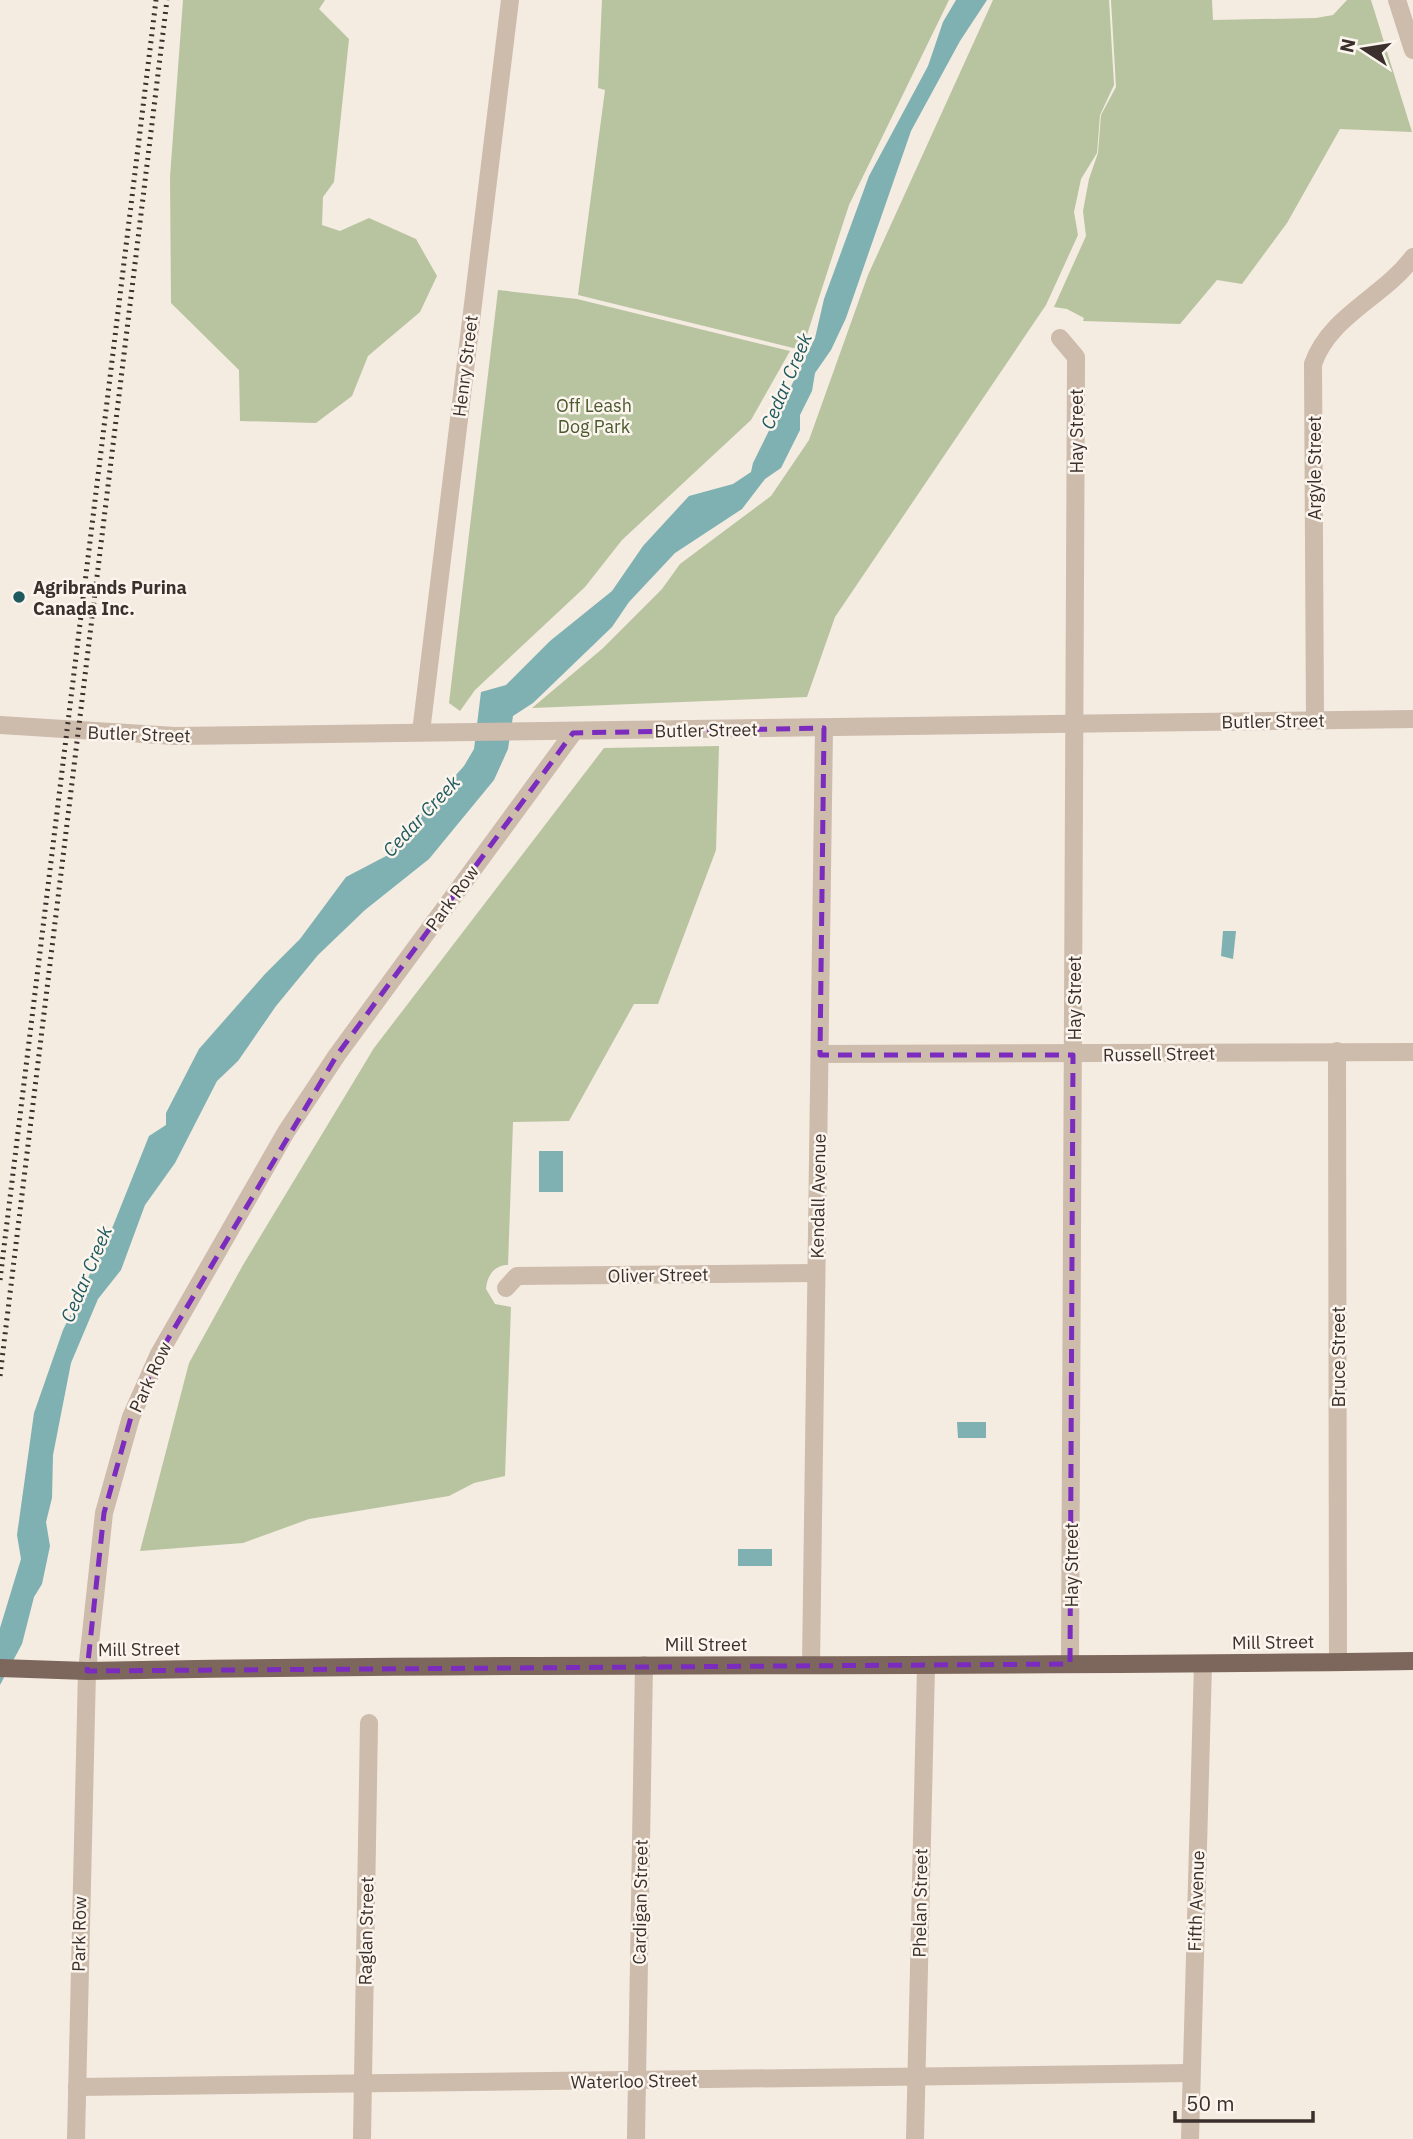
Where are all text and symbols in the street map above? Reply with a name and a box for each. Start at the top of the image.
north arrow [1329,14,1399,84]
text: N [1334,36,1361,55]
street label: Henry Street [447,314,483,418]
water label: Cedar Creek [755,328,817,433]
street label: Hay Street [1065,389,1088,473]
park label: Off Leash Dog Park [556,394,632,438]
street label: Argyle Street [1303,416,1326,520]
place label: Agribrands Purina Canada Inc. [33,576,187,620]
marker: Agribrands Purina Canada Inc. [11,589,27,605]
street label: Butler Street [1221,709,1325,733]
street label: Butler Street [654,718,758,742]
street label: Butler Street [87,721,191,747]
water label: Cedar Creek [377,770,465,862]
street label: Park Row [420,860,484,935]
street label: Hay Street [1063,956,1086,1040]
street label: Russell Street [1103,1042,1215,1066]
street label: Kendall Avenue [805,1133,831,1259]
water label: Cedar Creek [55,1221,117,1326]
street label: Oliver Street [607,1263,709,1287]
street label: Bruce Street [1327,1306,1350,1408]
street label: Park Row [124,1338,177,1416]
street label: Hay Street [1060,1523,1083,1607]
street label: Mill Street [1232,1630,1314,1654]
street label: Mill Street [665,1633,747,1656]
street label: Mill Street [98,1637,180,1661]
street label: Cardigan Street [627,1839,653,1965]
street label: Phelan Street [908,1848,932,1958]
street label: Fifth Avenue [1183,1850,1209,1952]
street label: Raglan Street [354,1876,378,1986]
street label: Park Row [67,1896,91,1972]
street label: Waterloo Street [570,2068,698,2094]
scale bar [1175,2080,1313,2124]
text: 50 m [1186,2089,1235,2117]

